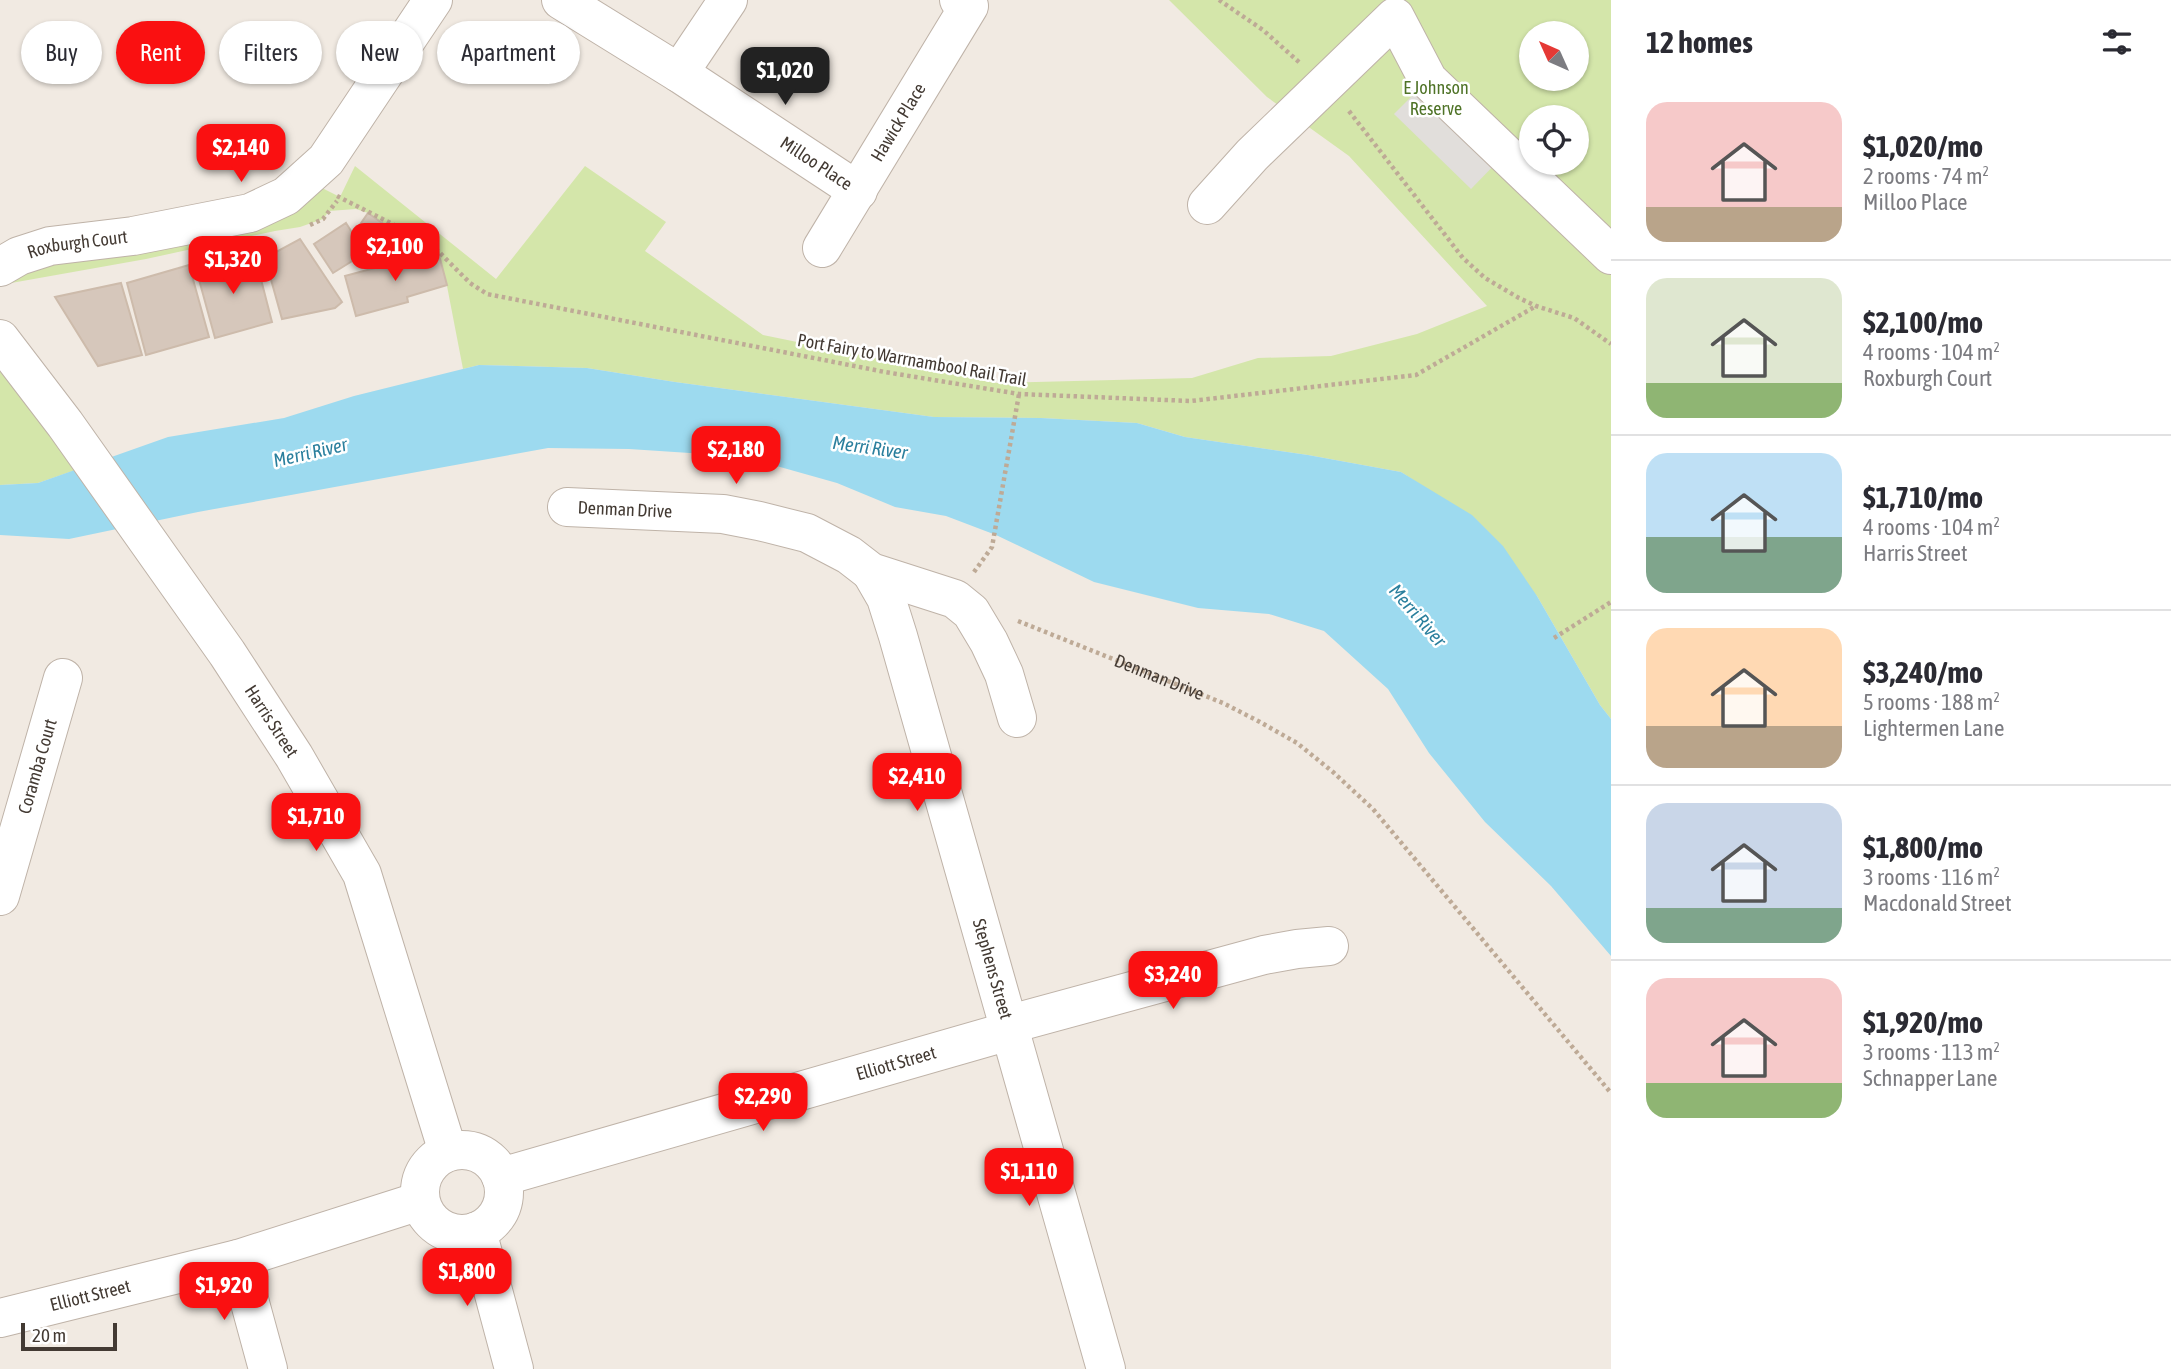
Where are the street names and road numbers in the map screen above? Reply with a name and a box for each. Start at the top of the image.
street label: Hawick Place [866,79,930,165]
street label: Milloo Place [776,132,856,194]
street label: Roxburgh Court [25,226,129,263]
street label: Port Fairy to Warrnambool Rail Trail [796,329,1029,390]
street label: Denman Drive [577,496,673,522]
street label: Denman Drive [1112,650,1207,704]
street label: Harris Street [241,681,303,761]
street label: Coramba Court [13,716,61,816]
street label: Stephens Street [969,916,1017,1021]
street label: Elliott Street [853,1042,938,1084]
street label: Elliott Street [48,1275,133,1315]

